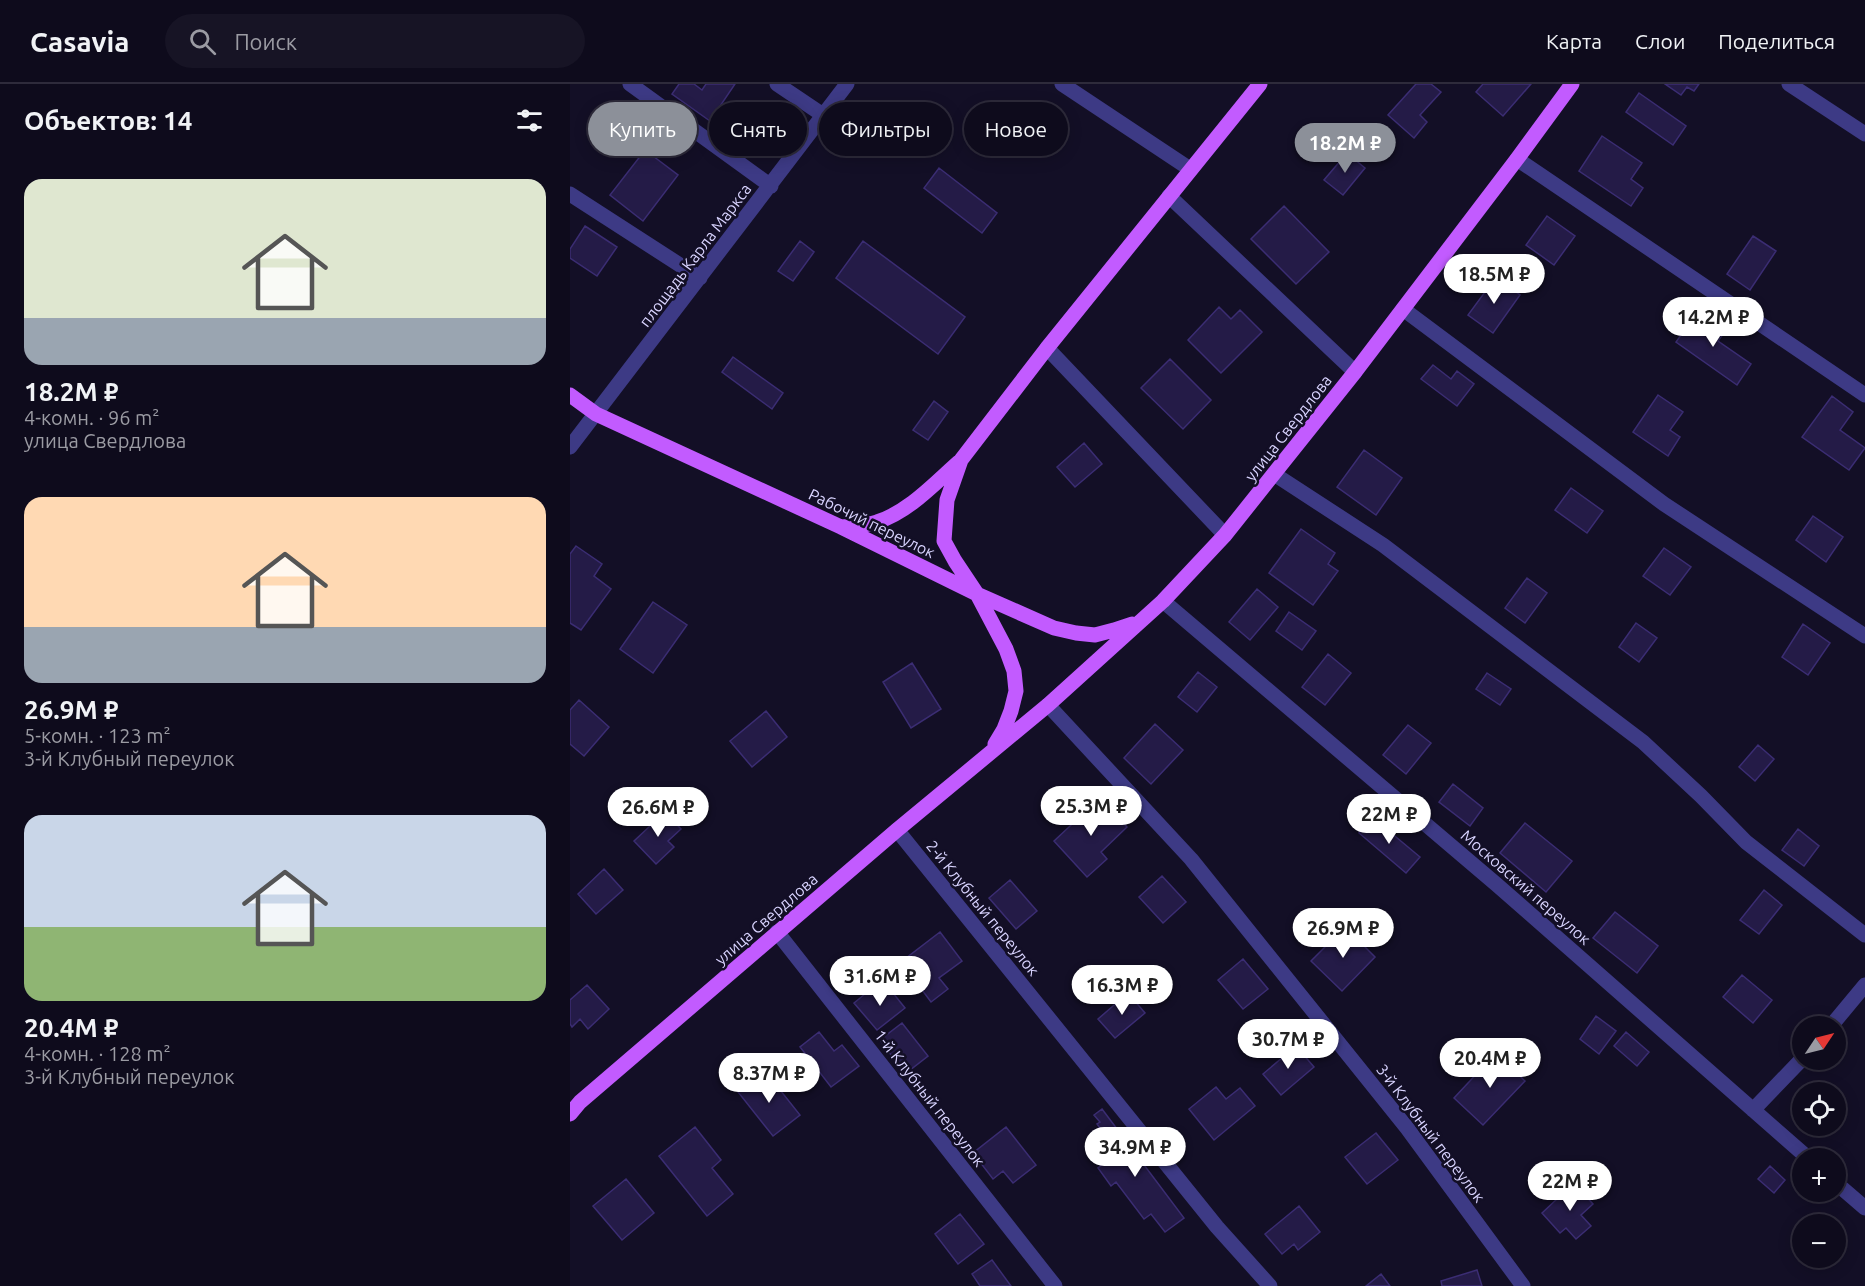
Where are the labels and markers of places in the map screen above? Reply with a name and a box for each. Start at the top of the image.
pin: 18.2M ₽ [1290,123,1400,174]
pin: 18.5M ₽ [1439,254,1549,305]
pin: 14.2M ₽ [1658,297,1768,348]
pin: 25.3M ₽ [1036,786,1146,837]
pin: 26.6M ₽ [603,787,713,838]
pin: 22M ₽ [1347,794,1431,845]
pin: 26.9M ₽ [1288,908,1398,959]
pin: 31.6M ₽ [825,956,935,1007]
pin: 16.3M ₽ [1067,965,1177,1016]
pin: 30.7M ₽ [1233,1019,1343,1070]
pin: 20.4M ₽ [1435,1038,1545,1089]
pin: 8.37M ₽ [714,1053,824,1104]
pin: 34.9M ₽ [1080,1127,1190,1178]
pin: 22M ₽ [1528,1161,1612,1212]

